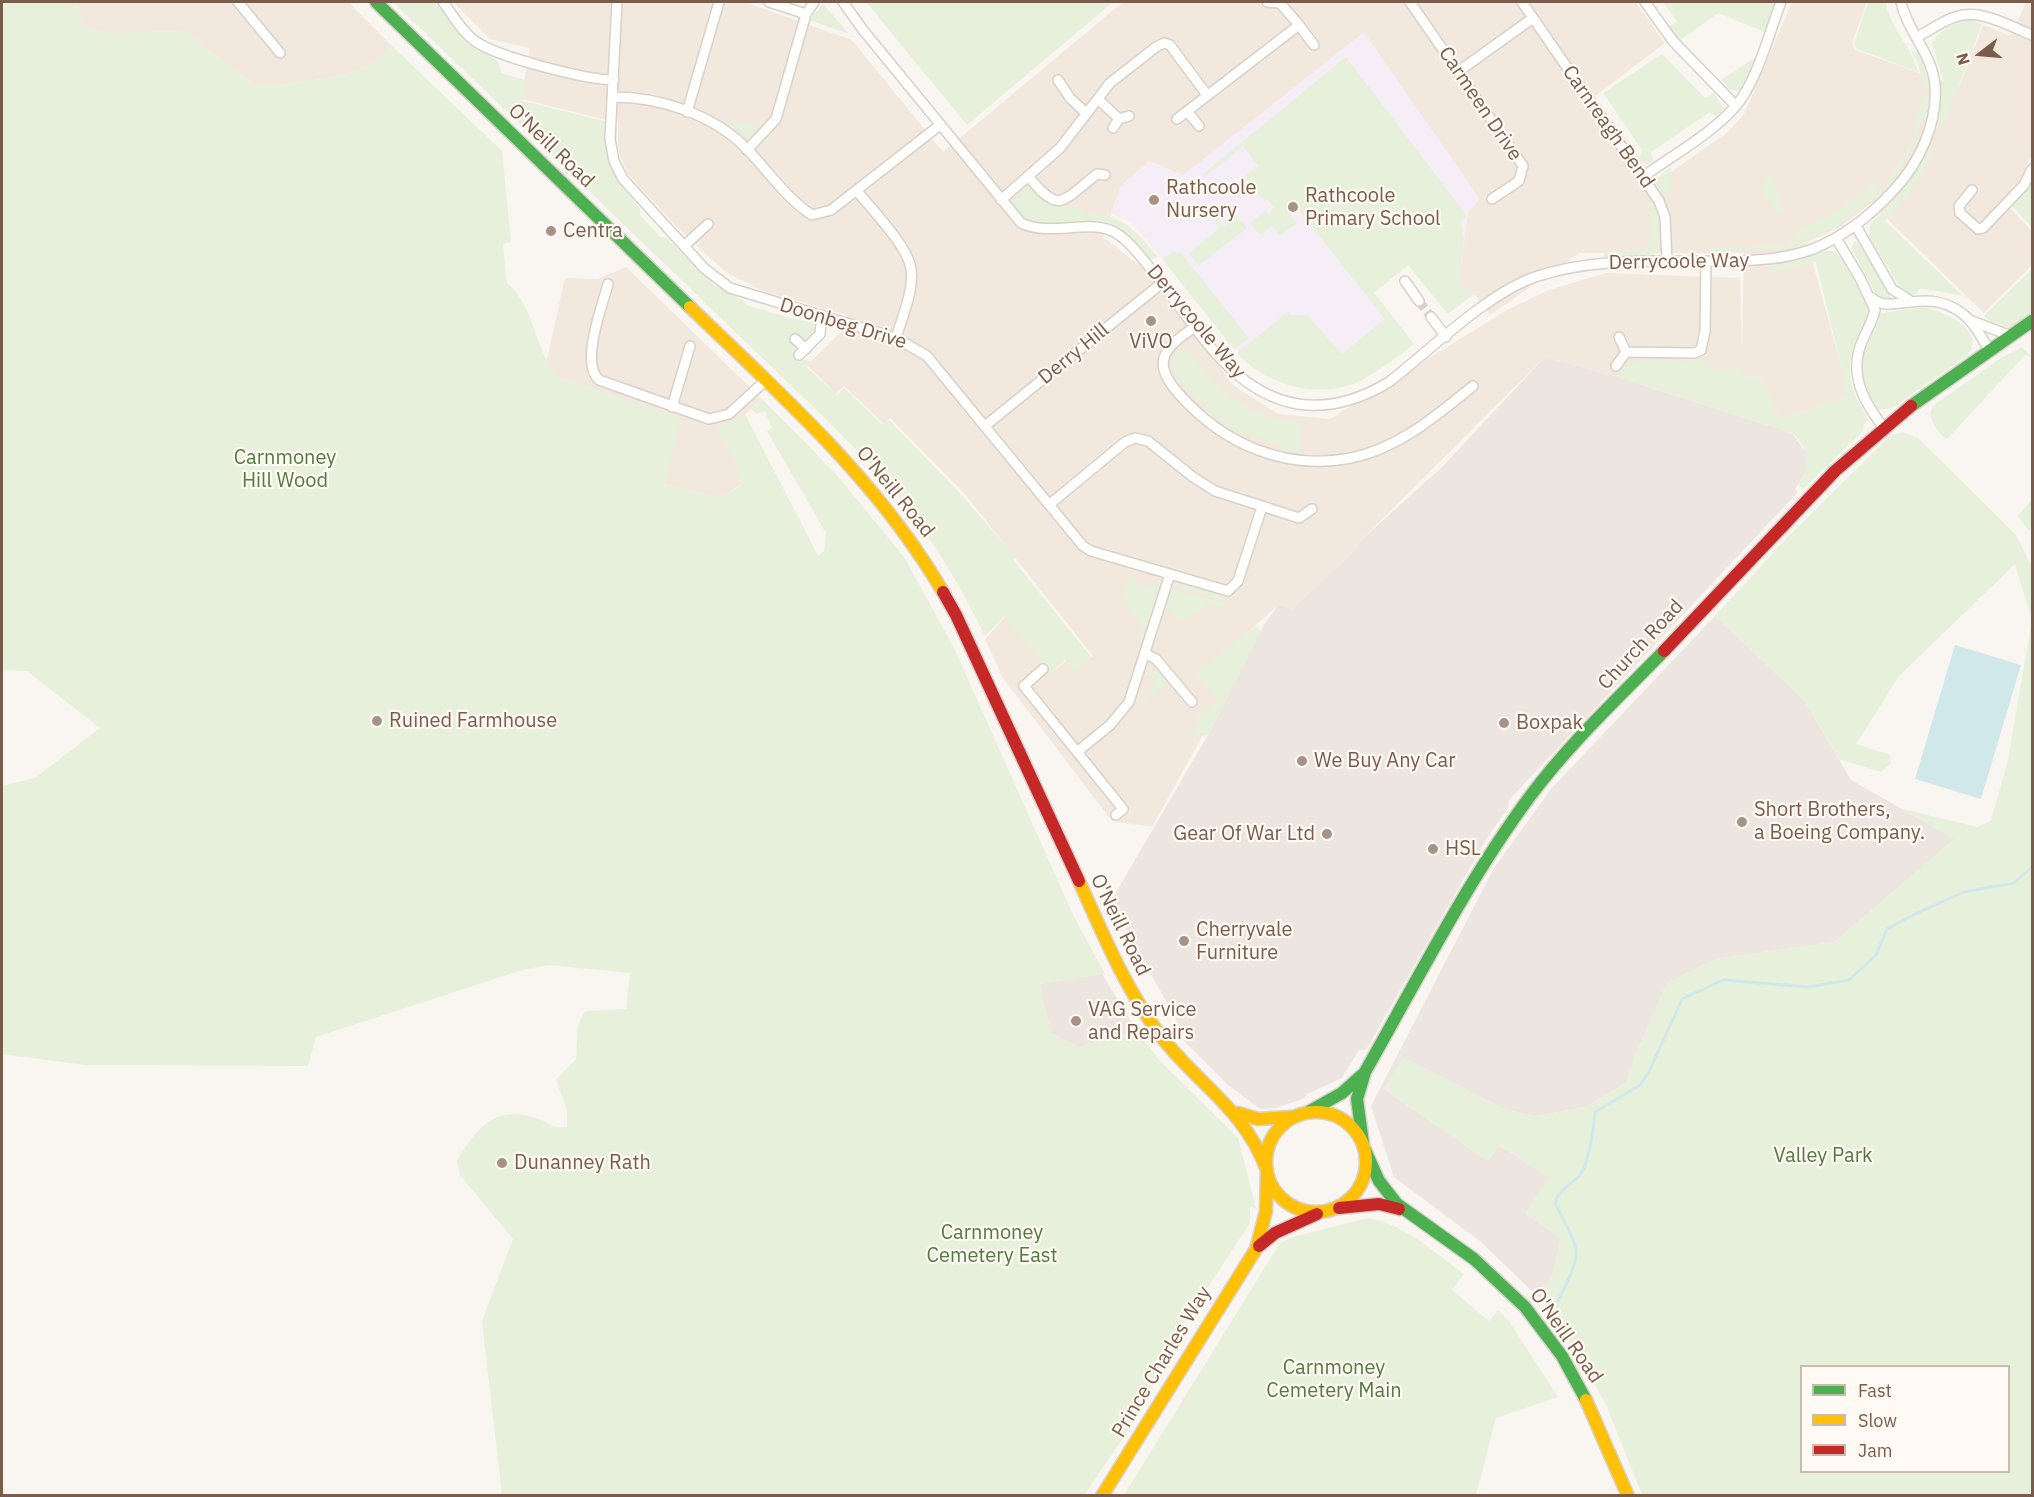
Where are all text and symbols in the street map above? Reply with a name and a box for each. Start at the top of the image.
north arrow [1950,24,2010,84]
street label: Carmeen Drive [1433,42,1527,166]
text: N [1951,51,1974,67]
street label: Carnreagh Bend [1557,61,1659,193]
street label: O'Neill Road [503,99,599,193]
place label: Rathcoole Nursery [1166,176,1256,223]
place label: Rathcoole Primary School [1305,184,1441,231]
marker: Rathcoole Nursery [1147,193,1161,207]
marker: Rathcoole Primary School [1286,200,1300,214]
place label: Centra [563,219,623,243]
marker: Centra [544,224,558,238]
street label: Derrycoole Way [1608,249,1750,275]
street label: Derrycoole Way [1142,260,1250,384]
street label: Doonbeg Drive [777,293,909,355]
marker: ViVO [1144,314,1158,328]
street label: Derry Hill [1034,318,1114,390]
place label: ViVO [1129,330,1173,354]
street label: O'Neill Road [851,442,939,542]
park label: Carnmoney Hill Wood [234,446,336,493]
street label: Church Road [1593,595,1689,695]
place label: Ruined Farmhouse [389,709,557,733]
place label: Boxpak [1516,711,1583,735]
marker: Ruined Farmhouse [370,714,384,728]
marker: Boxpak [1497,716,1511,730]
place label: We Buy Any Car [1314,749,1455,773]
marker: We Buy Any Car [1295,754,1309,768]
place label: Short Brothers, a Boeing Company. [1754,798,1925,845]
marker: Short Brothers, a Boeing Company. [1735,815,1749,829]
place label: Gear Of War Ltd [1173,822,1315,846]
marker: Gear Of War Ltd [1320,827,1334,841]
place label: HSL [1445,837,1481,861]
marker: HSL [1426,842,1440,856]
street label: O'Neill Road [1085,870,1155,980]
place label: Cherryvale Furniture [1196,918,1292,965]
marker: Cherryvale Furniture [1177,934,1191,948]
place label: VAG Service and Repairs [1088,998,1196,1045]
marker: VAG Service and Repairs [1069,1014,1083,1028]
park label: Valley Park [1773,1144,1873,1168]
place label: Dunanney Rath [514,1151,651,1175]
marker: Dunanney Rath [495,1156,509,1170]
park label: Carnmoney Cemetery East [927,1221,1057,1268]
street label: Prince Charles Way [1107,1282,1217,1442]
street label: O'Neill Road [1525,1284,1607,1388]
park label: Carnmoney Cemetery Main [1266,1356,1402,1403]
legend [1800,1365,2010,1473]
text: Fast [1858,1379,1892,1402]
text: Slow [1858,1409,1897,1432]
text: Jam [1858,1439,1893,1462]

